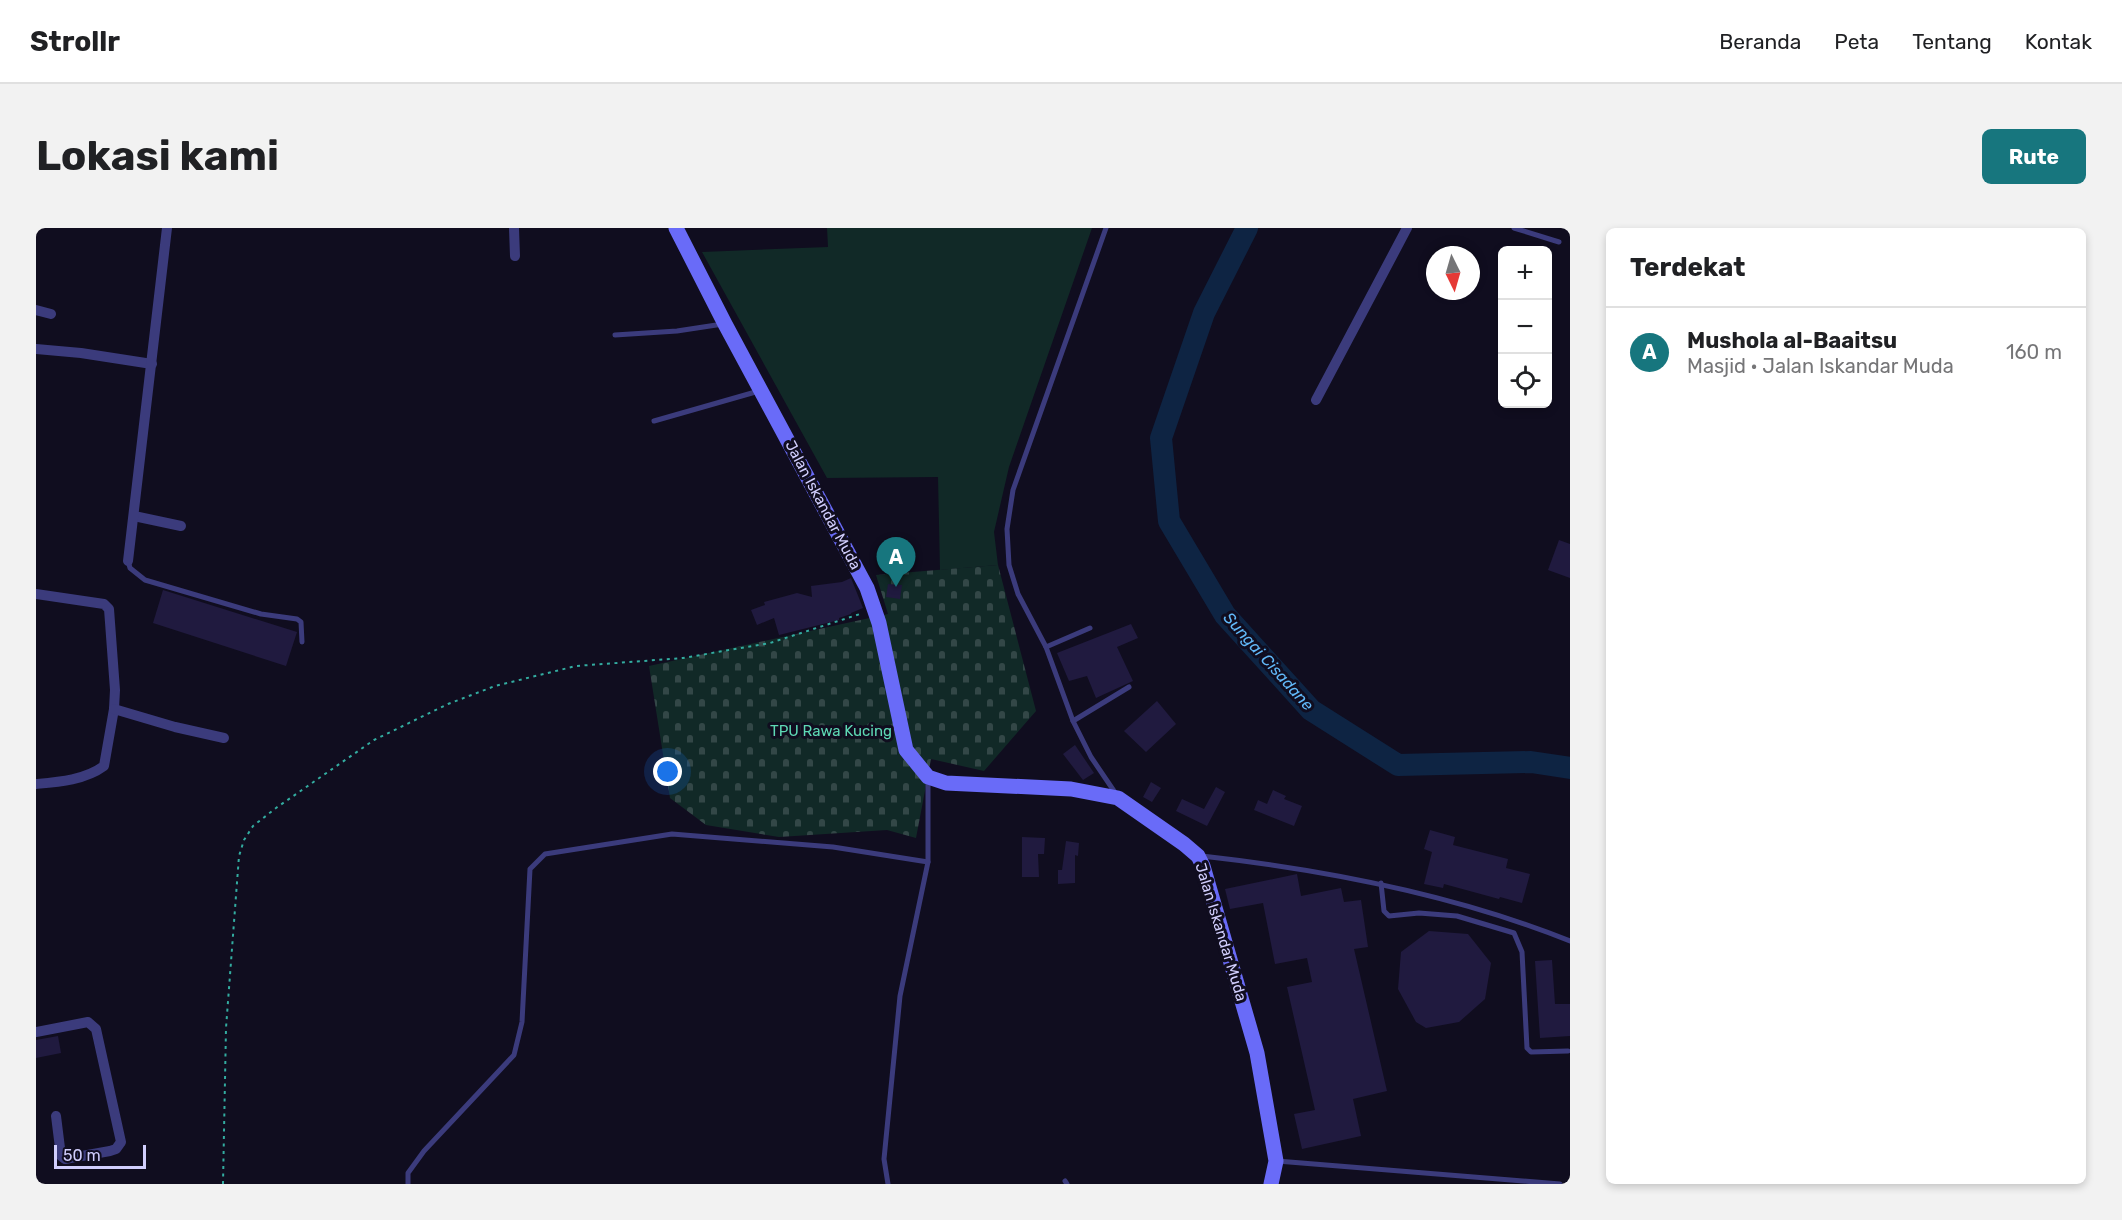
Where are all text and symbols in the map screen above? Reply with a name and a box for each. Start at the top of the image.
text: Strollr [30,25,120,58]
text: Beranda [1719,29,1801,54]
text: Peta [1834,29,1879,54]
text: Tentang [1912,29,1992,54]
text: Kontak [2025,29,2092,54]
button: Rute [1982,129,2086,184]
text: Lokasi kami [36,131,279,181]
north arrow [1426,246,1480,300]
map controls [1498,246,1552,408]
button: + [1498,246,1552,300]
text: Terdekat [1630,252,1745,283]
button: − [1498,300,1552,354]
text: Mushola al-Baaitsu [1687,327,1897,354]
text: A [1642,340,1657,364]
text: 160 m [2006,340,2062,364]
button: locate [1498,354,1552,408]
text: Masjid · Jalan Iskandar Muda [1687,354,1954,378]
street label: Jalan Iskandar Muda [781,437,865,573]
pin: A [876,538,916,587]
water label: Sungai Cisadane [1220,608,1318,714]
park label: TPU Rawa Kucing [770,722,892,740]
your location [653,757,682,786]
street label: Jalan Iskandar Muda [1191,861,1251,1003]
scale bar [54,1142,146,1170]
text: 50 m [63,1146,101,1165]

